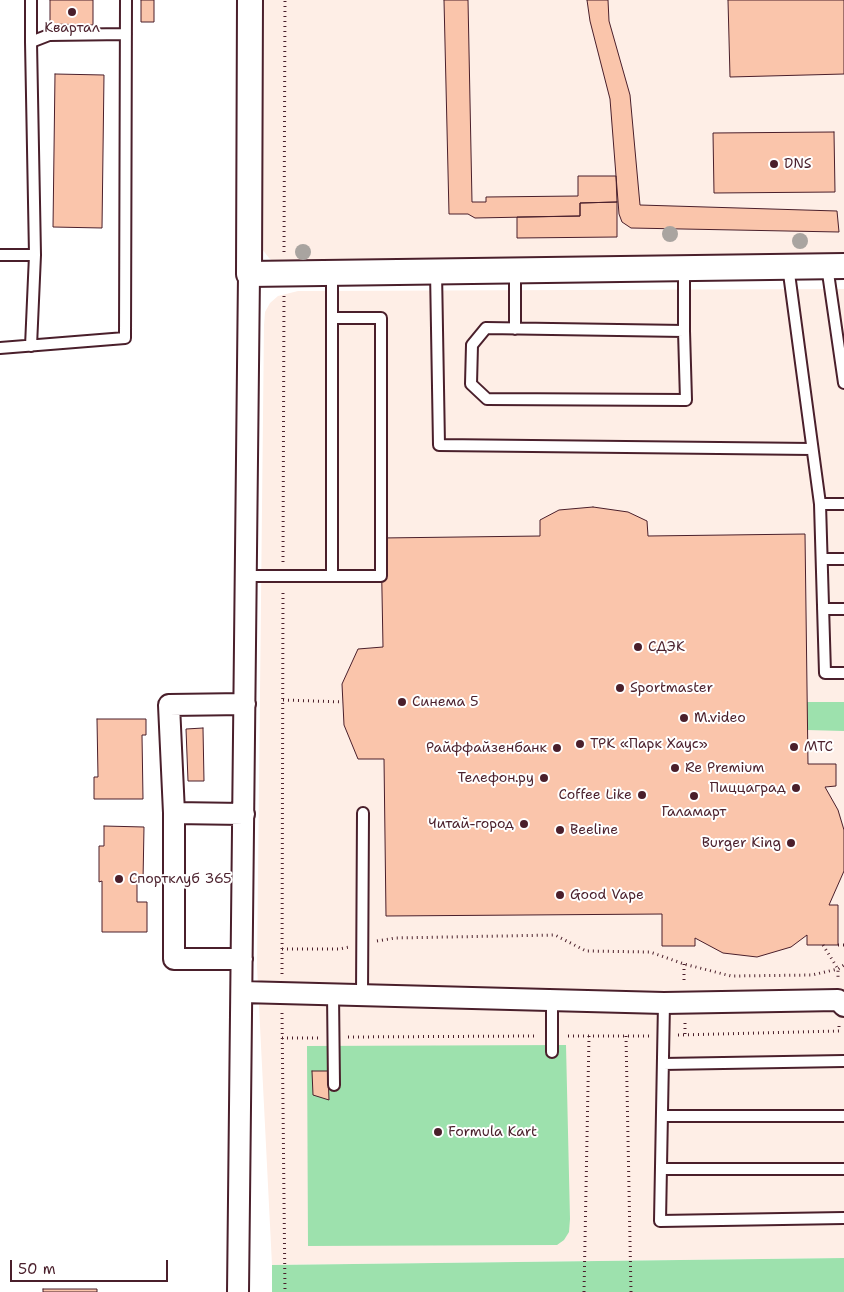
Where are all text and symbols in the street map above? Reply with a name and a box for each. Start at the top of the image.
marker: Квартал [66,6,78,18]
place label: Квартал [44,20,100,36]
place label: DNS [784,156,812,172]
marker: DNS [768,158,780,170]
place label: СДЭК [648,639,685,655]
marker: СДЭК [632,641,644,653]
place label: Sportmaster [630,680,713,696]
marker: Sportmaster [614,682,626,694]
place label: Синема 5 [412,694,479,710]
marker: Синема 5 [396,696,408,708]
place label: M.video [694,710,746,726]
marker: M.video [678,712,690,724]
place label: ТРК «Парк Хаус» [590,736,708,752]
marker: ТРК «Парк Хаус» [574,738,586,750]
place label: МТС [804,739,833,755]
place label: Райффайзенбанк [426,740,547,756]
marker: МТС [788,741,800,753]
marker: Райффайзенбанк [551,742,563,754]
place label: Re Premium [685,760,764,776]
marker: Re Premium [669,762,681,774]
place label: Телефон.ру [458,770,534,786]
marker: Телефон.ру [538,772,550,784]
place label: Пиццаград [710,780,786,796]
marker: Пиццаград [790,782,802,794]
place label: Coffee Like [558,787,632,803]
marker: Coffee Like [636,789,648,801]
marker: Галамарт [688,790,700,802]
place label: Галамарт [662,804,726,820]
place label: Читай-город [428,816,514,832]
marker: Читай-город [518,818,530,830]
place label: Beeline [570,822,618,838]
marker: Beeline [554,824,566,836]
place label: Burger King [702,835,781,851]
marker: Burger King [785,837,797,849]
place label: Спортклуб 365 [129,871,232,887]
marker: Спортклуб 365 [113,873,125,885]
place label: Good Vape [570,887,644,903]
marker: Good Vape [554,889,566,901]
place label: Formula Kart [448,1124,537,1140]
marker: Formula Kart [432,1126,444,1138]
scale bar [12,1250,170,1282]
text: 50 m [18,1259,56,1279]

